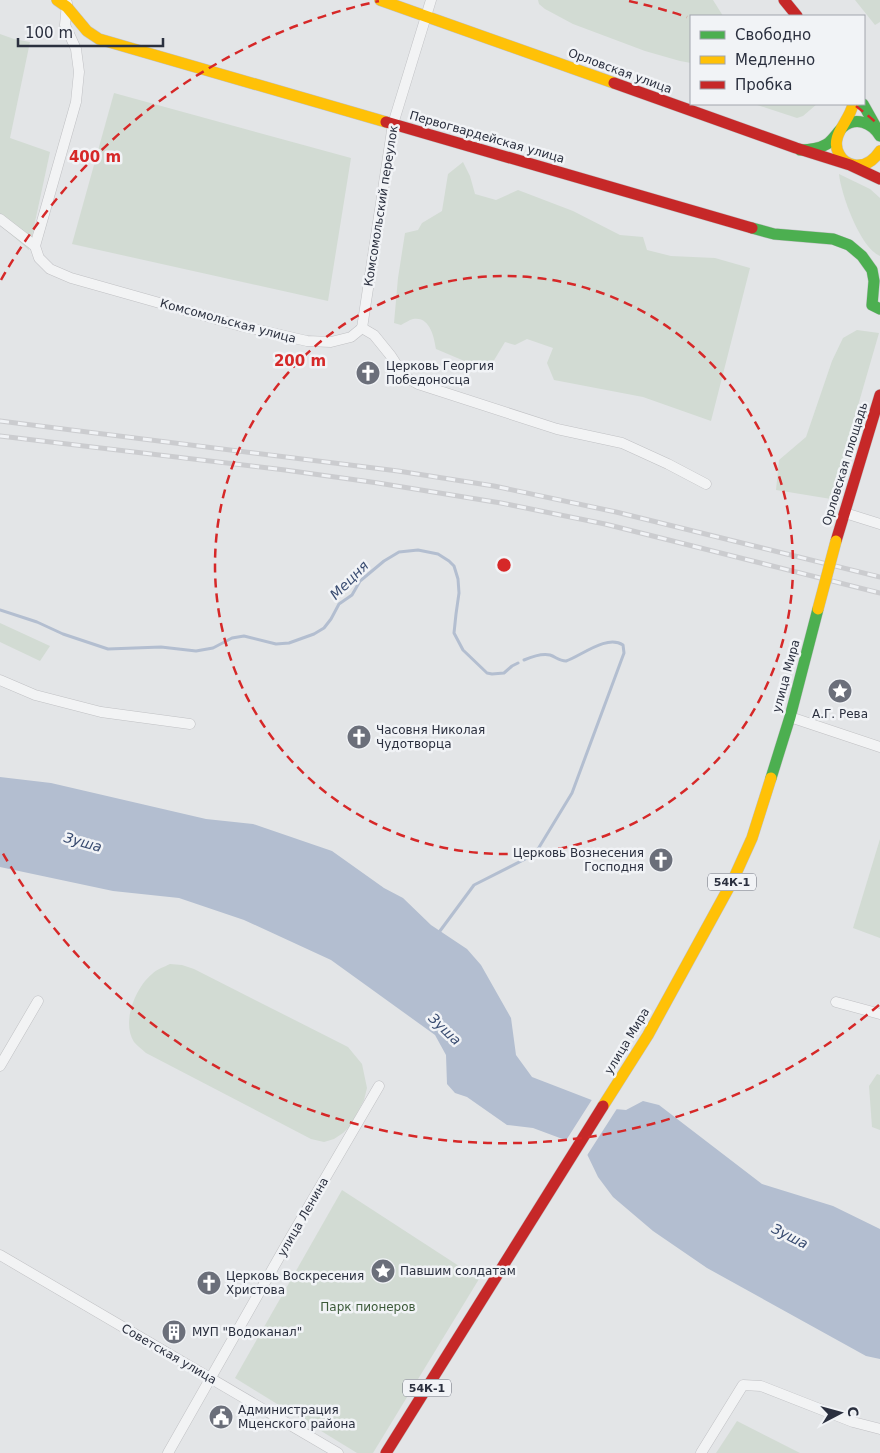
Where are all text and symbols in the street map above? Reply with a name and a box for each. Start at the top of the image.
scale bar [18,15,162,47]
legend [690,15,865,105]
text: 100 m [25,24,73,42]
text: Свободно [735,26,811,44]
street label: Орловская улица [566,46,674,96]
text: Медленно [735,51,815,69]
text: Пробка [735,76,792,94]
street label: Первогвардейская улица [408,108,566,166]
street label: Комсомольский переулок [361,124,401,288]
text: 400 m [69,148,121,166]
street label: Комсомольская улица [158,296,298,346]
text: 200 m [274,352,326,370]
place label: Церковь Георгия Победоносца [386,359,494,387]
church icon: Церковь Георгия Победоносца [355,360,381,386]
street label: Орловская площадь [820,401,870,527]
centre of rings [495,556,513,574]
water label: Мецня [326,557,372,603]
street label: улица Мира [770,638,802,714]
place icon: А.Г. Рева [827,678,853,704]
place label: А.Г. Рева [812,707,868,721]
place label: Часовня Николая Чудотворца [376,723,485,751]
church icon: Часовня Николая Чудотворца [346,724,372,750]
water label: Зуша [62,829,104,855]
place label: Церковь Вознесения Господня [513,846,644,874]
church icon: Церковь Вознесения Господня [648,847,674,873]
road number: 54К-1 [708,874,756,890]
street label: улица Мира [602,1005,652,1077]
water label: Зуша [426,1010,464,1048]
street label: улица Ленина [275,1175,331,1259]
water label: Зуша [769,1220,811,1252]
place icon: Павшим солдатам [370,1258,396,1284]
place label: Павшим солдатам [400,1264,516,1278]
place label: Церковь Воскресения Христова [226,1269,364,1297]
church icon: Церковь Воскресения Христова [196,1270,222,1296]
park label: Парк пионеров [320,1300,416,1314]
building icon: МУП "Водоканал" [161,1319,187,1345]
street label: Советская улица [119,1321,219,1387]
place label: МУП "Водоканал" [192,1325,302,1339]
road number: 54К-1 [403,1380,451,1396]
north arrow [815,1388,865,1438]
place label: Администрация Мценского района [238,1403,356,1431]
public building icon: Администрация Мценского района [208,1404,234,1430]
text: С [844,1406,861,1418]

